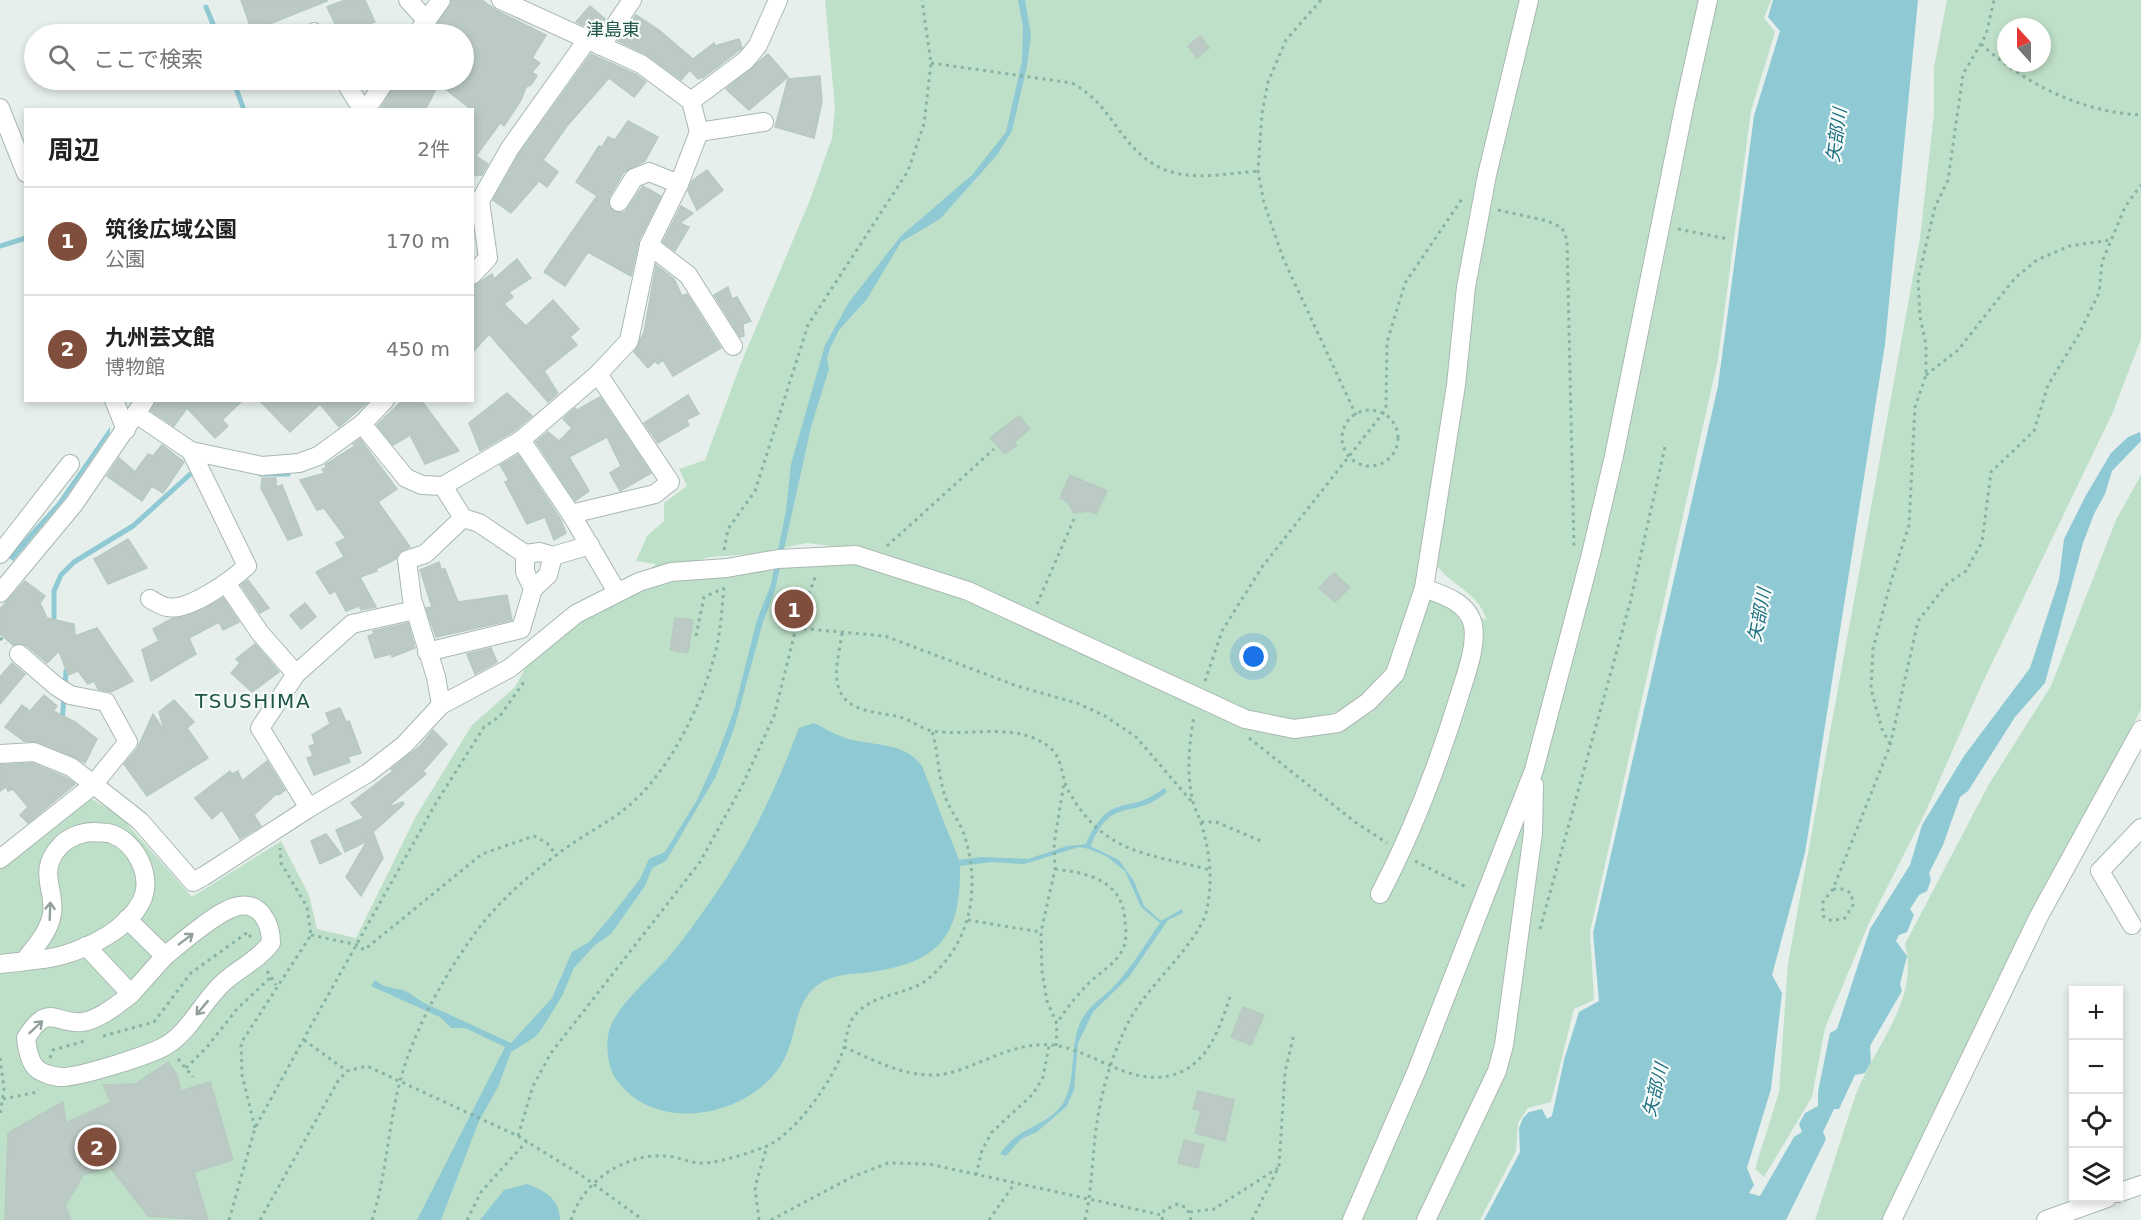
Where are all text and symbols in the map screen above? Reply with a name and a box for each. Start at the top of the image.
north arrow [1997,18,2051,72]
district label: 津島東 [586,19,640,40]
search box [24,24,474,90]
icon: search [45,41,78,74]
text: ここで検索 [93,47,203,72]
water label: 矢部川 [1822,105,1850,163]
text: 周辺 [48,135,100,165]
text: 2件 [417,137,450,161]
text: 筑後広域公園 [105,217,237,242]
text: 1 [61,229,74,253]
text: 170 m [386,229,450,253]
text: 公園 [105,247,145,271]
text: 九州芸文館 [105,325,215,350]
text: 2 [61,337,74,361]
text: 450 m [386,337,450,361]
text: 博物館 [105,355,165,379]
water label: 矢部川 [1744,585,1775,644]
pin: 1 [774,586,814,632]
your location [1239,642,1268,671]
district label: TSUSHIMA [194,689,311,713]
one-way arrow [44,901,56,921]
one-way arrow [178,933,194,946]
map controls [2069,986,2123,1202]
button: + [2069,986,2123,1040]
one-way arrow [195,1000,208,1016]
one-way arrow [28,1020,43,1034]
button: − [2069,1040,2123,1094]
water label: 矢部川 [1638,1059,1672,1119]
button: locate [2069,1094,2123,1148]
pin: 2 [78,1124,116,1170]
button: layers [2069,1148,2123,1202]

